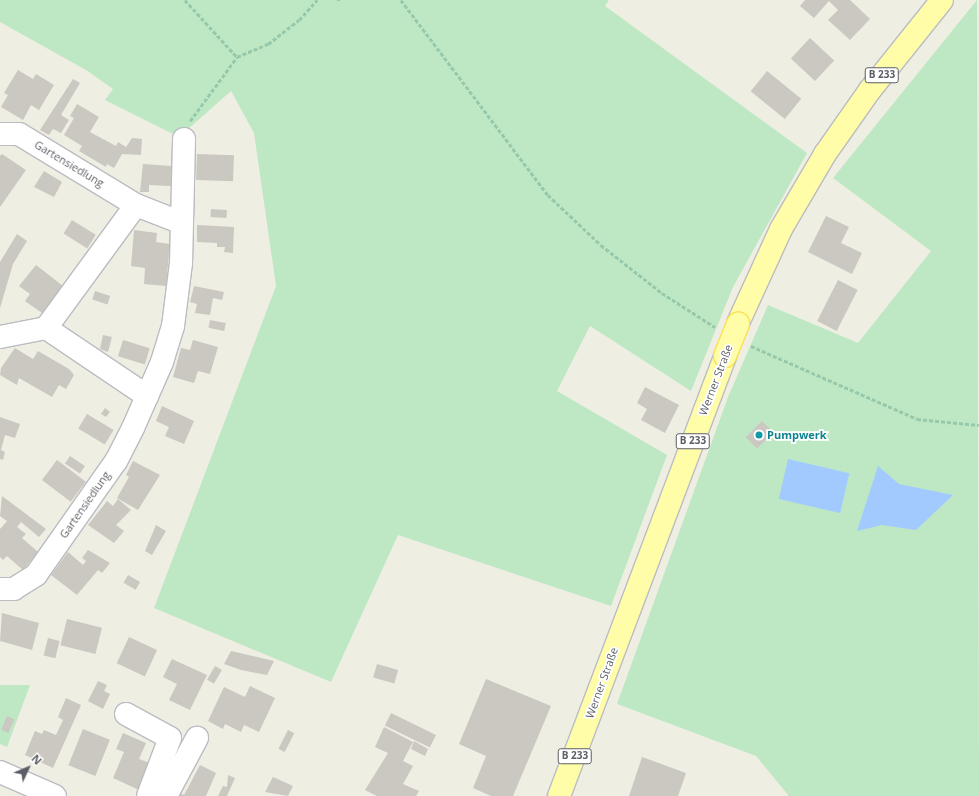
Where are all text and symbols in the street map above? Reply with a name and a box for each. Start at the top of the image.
road number: B 233 [864,67,900,83]
street label: Gartensiedlung [32,138,106,190]
street label: Werner Straße [696,343,736,417]
place label: Pumpwerk [767,428,827,442]
marker: Pumpwerk [754,430,764,440]
road number: B 233 [675,433,711,449]
street label: Gartensiedlung [57,469,113,541]
street label: Werner Straße [583,646,621,720]
north arrow [8,748,48,788]
road number: B 233 [557,748,593,764]
text: N [28,751,45,768]

